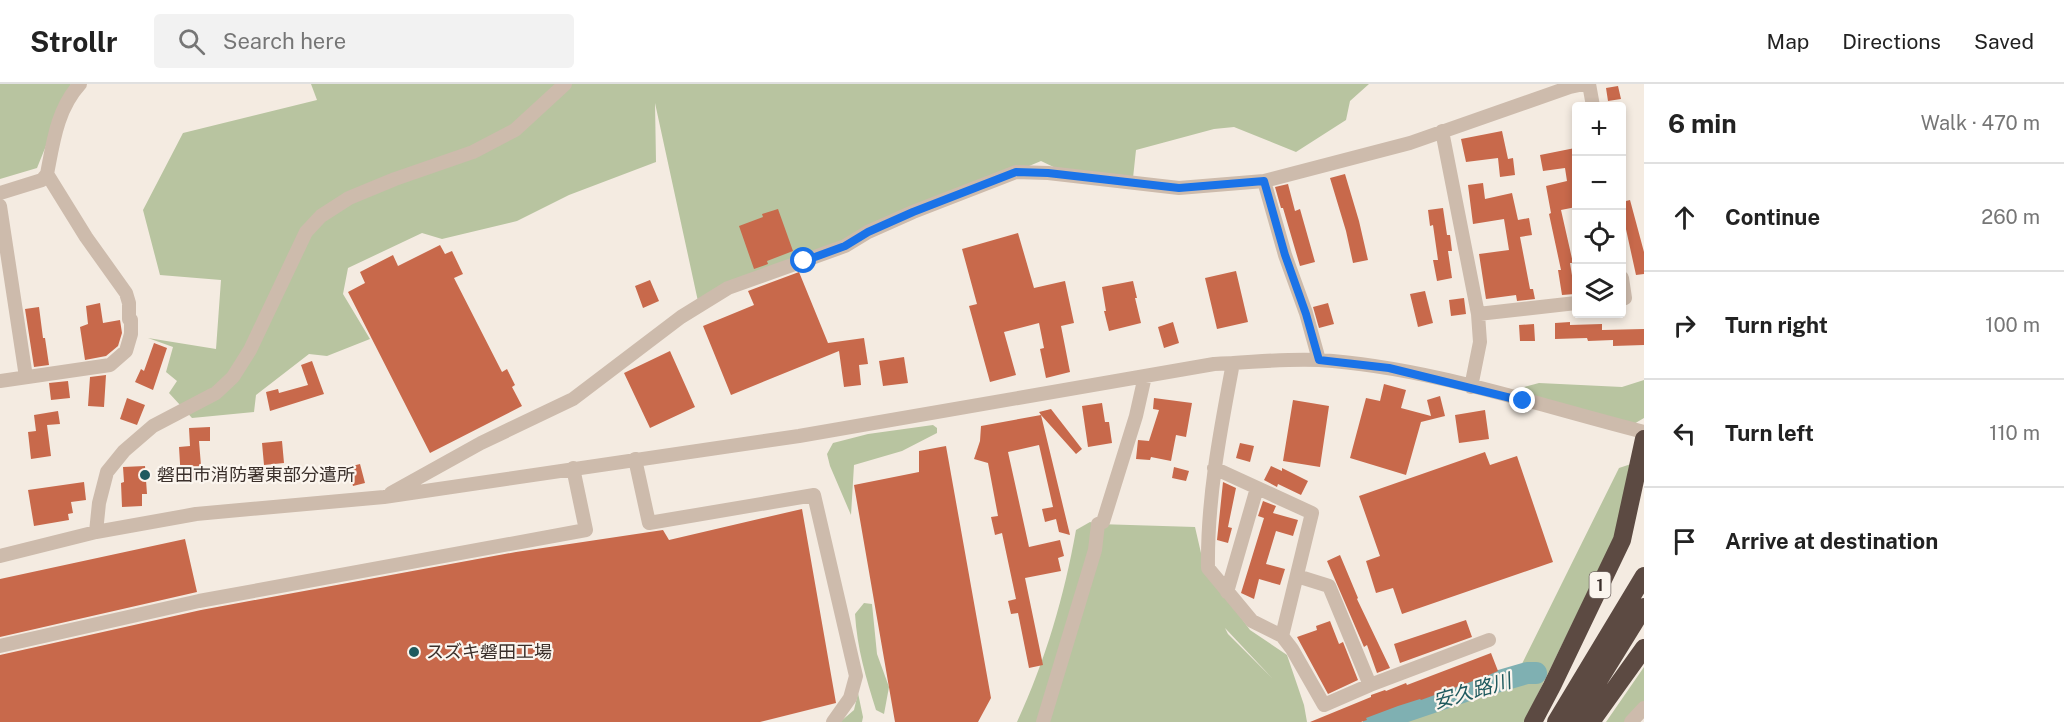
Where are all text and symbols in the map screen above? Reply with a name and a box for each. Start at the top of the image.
search box [154,14,574,68]
text: Strollr [30,25,118,58]
icon: search [175,25,208,58]
text: Search here [223,28,346,54]
text: Map [1767,29,1809,54]
text: Directions [1842,29,1941,54]
text: Saved [1974,29,2034,54]
map controls [1572,102,1626,318]
button: + [1572,102,1626,156]
text: 6 min [1668,108,1737,139]
text: Walk · 470 m [1921,111,2040,135]
button: − [1572,156,1626,210]
icon: ahead [1668,201,1701,234]
text: Continue [1725,204,1820,230]
text: 260 m [1981,205,2040,229]
button: locate [1572,210,1626,264]
route start [790,247,816,273]
button: layers [1572,264,1626,318]
icon: right [1668,309,1701,342]
text: Turn right [1725,312,1828,338]
text: 100 m [1985,313,2040,337]
route end [1509,387,1535,413]
icon: left [1668,417,1701,450]
text: Turn left [1725,420,1814,446]
text: 110 m [1989,421,2040,445]
place label: 磐田市消防署東部分遣所 [157,464,355,485]
marker: 磐田市消防署東部分遣所 [138,468,152,482]
icon: arrive [1668,525,1701,558]
text: Arrive at destination [1725,528,1938,554]
road number: 1 [1590,572,1610,598]
place label: スズキ磐田工場 [426,641,552,662]
marker: スズキ磐田工場 [407,645,421,659]
water label: 安久路川 [1430,668,1516,714]

